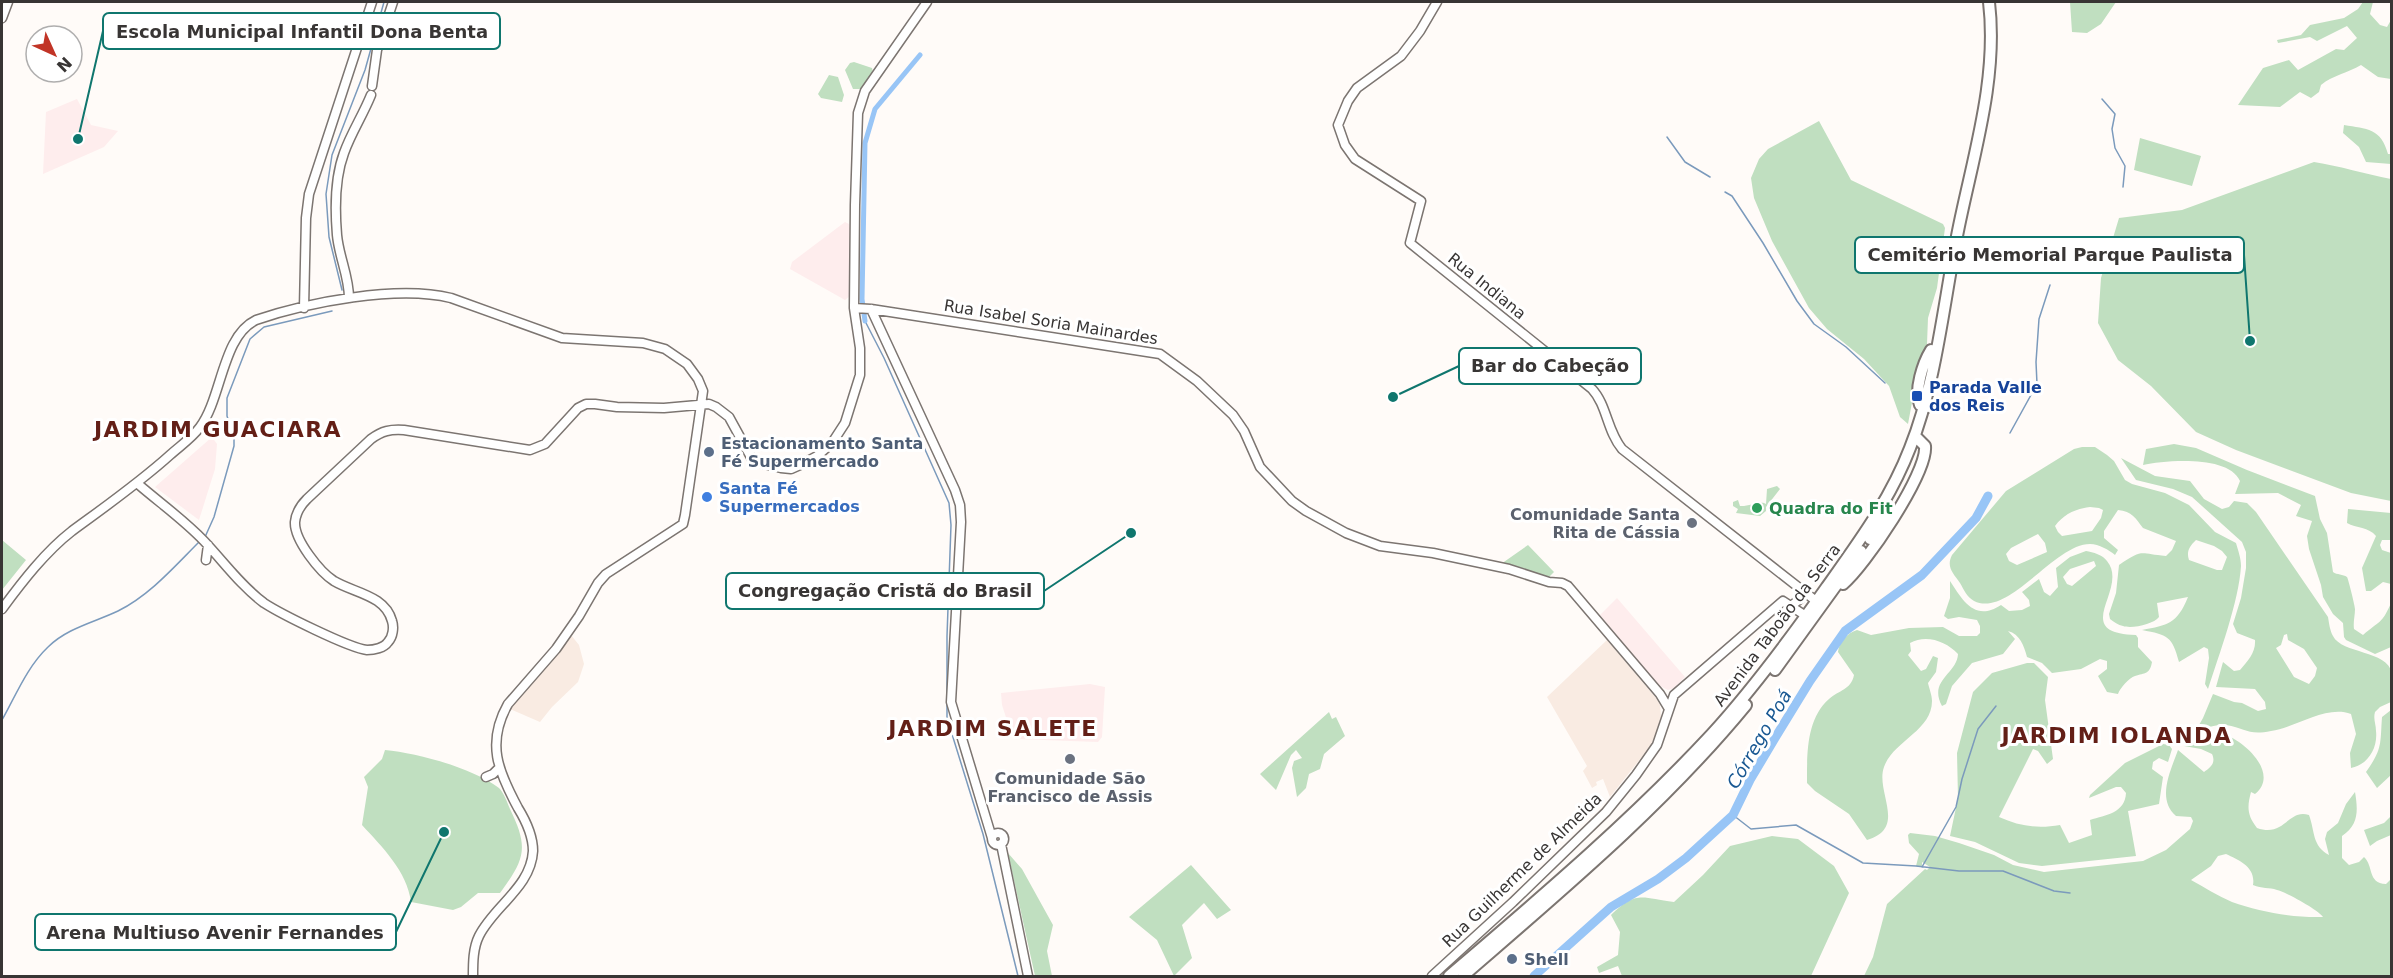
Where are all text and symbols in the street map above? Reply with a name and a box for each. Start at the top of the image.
callout: Escola Municipal Infantil Dona Benta [103,13,500,49]
text: Escola Municipal Infantil Dona Benta [116,21,488,42]
north arrow [24,24,84,84]
text: N [53,53,76,76]
callout: Cemitério Memorial Parque Paulista [1855,237,2244,273]
text: Cemitério Memorial Parque Paulista [1867,244,2233,265]
street label: Rua Indiana [1444,249,1530,323]
street label: Rua Isabel Soria Mainardes [943,296,1159,348]
callout: Bar do Cabeção [1459,348,1641,384]
text: Bar do Cabeção [1471,355,1629,376]
place label: Parada Valle dos Reis [1929,378,2042,415]
marker: Parada Valle dos Reis [1910,389,1924,403]
district label: JARDIM GUACIARA [92,417,342,442]
place label: Estacionamento Santa Fé Supermercado [721,434,923,471]
marker: Estacionamento Santa Fé Supermercado [702,445,716,459]
place label: Santa Fé Supermercados [719,479,860,516]
marker: Santa Fé Supermercados [700,490,714,504]
place label: Quadra do Fit [1769,499,1893,518]
marker: Quadra do Fit [1750,501,1764,515]
place label: Comunidade Santa Rita de Cássia [1510,505,1680,542]
marker: Comunidade Santa Rita de Cássia [1685,516,1699,530]
street label: Avenida Taboão da Serra [1710,540,1844,710]
callout: Congregação Cristã do Brasil [726,573,1044,609]
text: Congregação Cristã do Brasil [738,580,1032,601]
water label: Córrego Poá [1722,686,1796,792]
district label: JARDIM SALETE [886,716,1098,741]
district label: JARDIM IOLANDA [2000,723,2232,748]
marker: Comunidade São Francisco de Assis [1063,752,1077,766]
place label: Comunidade São Francisco de Assis [988,769,1152,806]
street label: Rua Guilherme de Almeida [1438,789,1606,951]
callout: Arena Multiuso Avenir Fernandes [35,914,396,950]
text: Arena Multiuso Avenir Fernandes [46,922,384,943]
place label: Shell [1524,950,1569,969]
marker: Shell [1505,952,1519,966]

